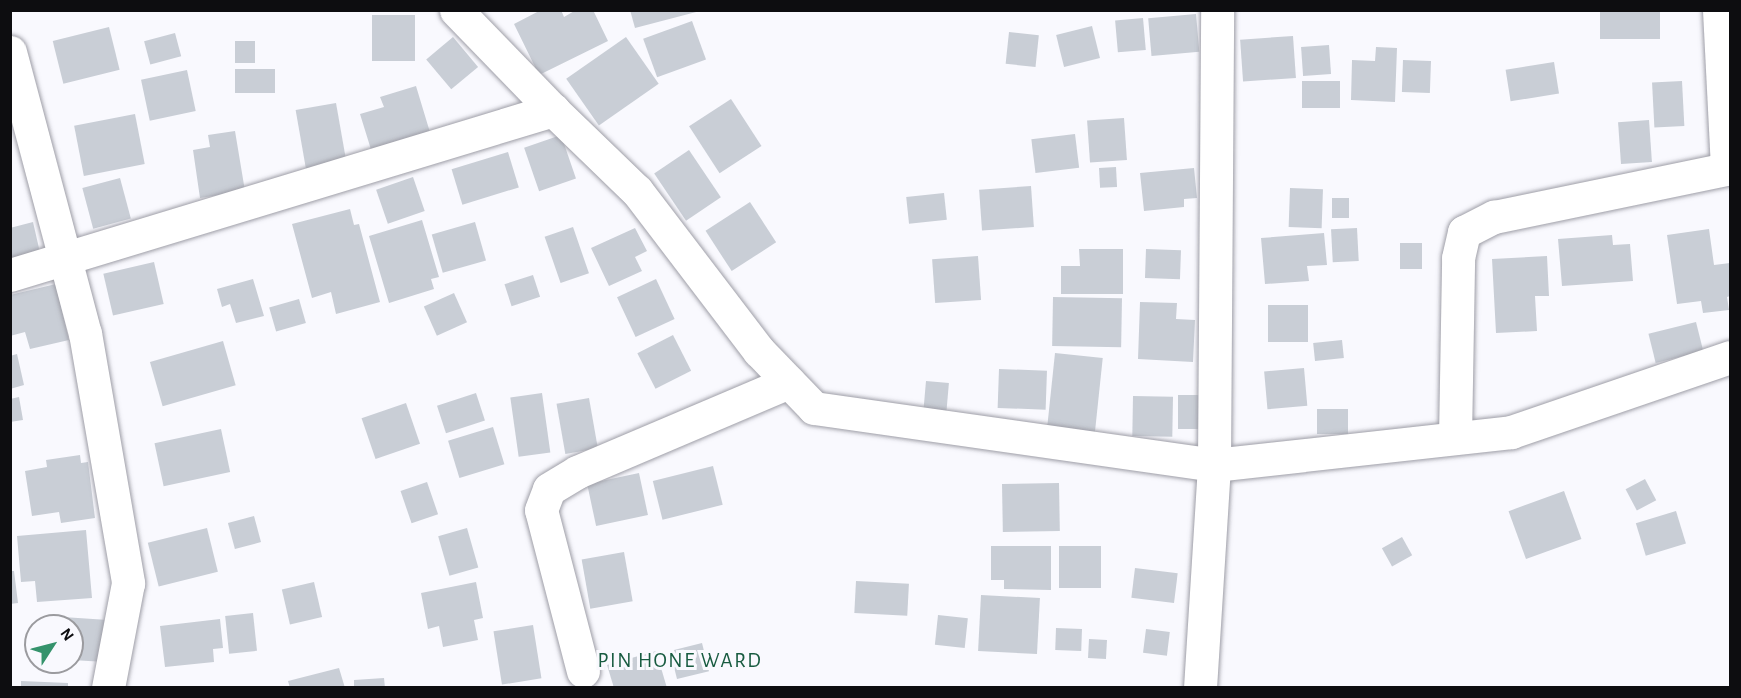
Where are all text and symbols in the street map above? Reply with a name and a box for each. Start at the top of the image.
north arrow [24,614,84,674]
text: N [57,625,77,644]
district label: PIN HONE WARD [598,648,762,674]

